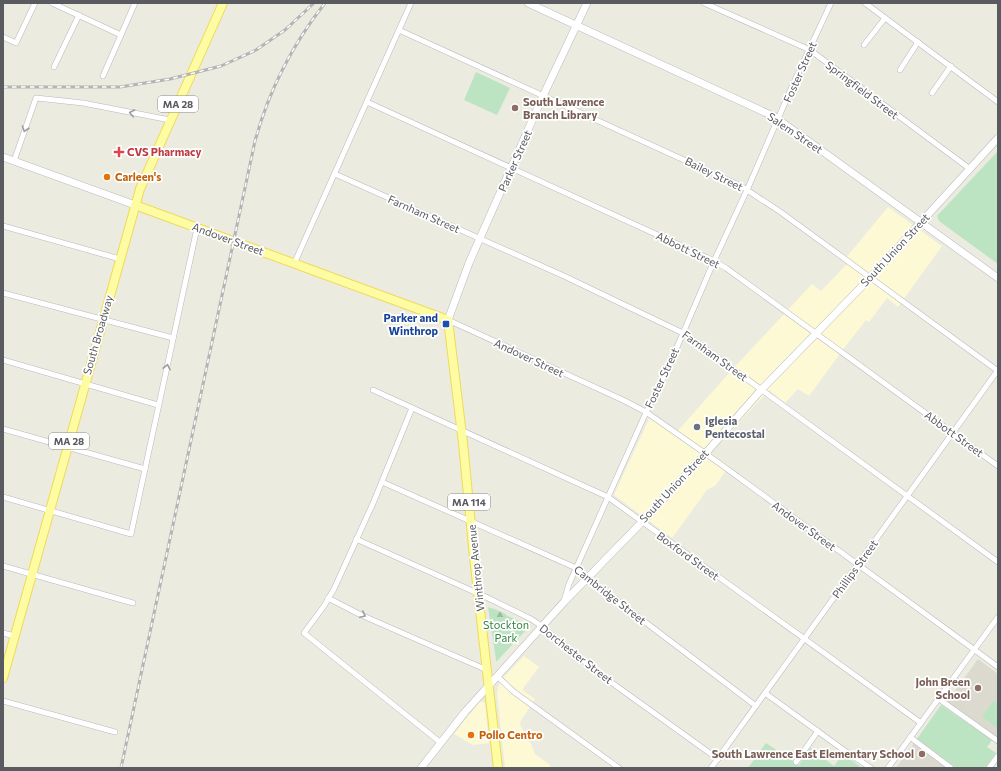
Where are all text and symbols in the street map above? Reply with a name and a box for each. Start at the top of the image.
street label: Foster Street [780,39,819,104]
street label: Springfield Street [823,58,902,121]
place label: South Lawrence Branch Library [523,95,605,121]
road number: MA 28 [158,96,198,112]
marker: South Lawrence Branch Library [510,103,520,113]
one-way arrow [129,109,135,117]
street label: Salem Street [765,109,826,156]
one-way arrow [22,126,30,133]
street label: Parker Street [495,127,534,194]
place label: CVS Pharmacy [127,145,201,158]
marker: CVS Pharmacy [114,147,124,157]
street label: Bailey Street [683,154,746,193]
place label: Carleen's [115,170,161,183]
marker: Carleen's [102,172,112,182]
street label: Farnham Street [386,192,463,235]
street label: South Union Street [857,210,932,289]
street label: Andover Street [190,220,266,258]
street label: Abbott Street [654,229,723,271]
street label: South Broadway [80,293,115,376]
place label: Parker and Winthrop [383,311,438,337]
marker: Parker and Winthrop [441,319,451,329]
street label: Farnham Street [680,328,751,384]
street label: Andover Street [492,336,567,380]
street label: Foster Street [642,345,681,410]
one-way arrow [162,364,170,370]
street label: Abbott Street [922,408,987,460]
place label: Iglesia Pentecostal [705,414,765,440]
marker: Iglesia Pentecostal [692,422,702,432]
road number: MA 28 [49,433,89,449]
street label: South Union Street [636,446,711,525]
road number: MA 114 [448,494,490,510]
street label: Andover Street [770,498,839,553]
street label: Winthrop Avenue [464,524,487,612]
street label: Boxford Street [655,529,722,583]
street label: Phillips Street [829,537,880,600]
street label: Cambridge Street [572,562,649,627]
one-way arrow [360,611,367,619]
park label: Stockton Park [483,618,529,644]
street label: Dorchester Street [537,621,616,686]
place label: John Breen School [915,675,970,701]
marker: John Breen School [973,683,983,693]
place label: Pollo Centro [479,728,543,741]
marker: Pollo Centro [466,730,476,740]
place label: South Lawrence East Elementary School [712,747,914,760]
marker: South Lawrence East Elementary School [917,749,927,759]

